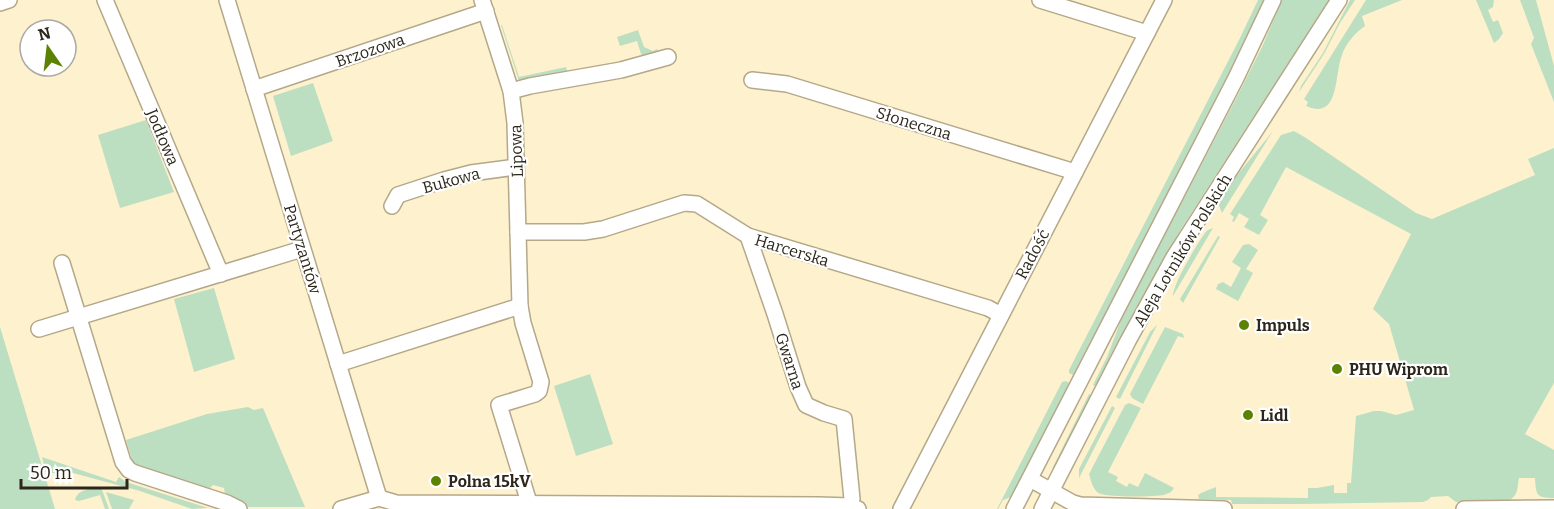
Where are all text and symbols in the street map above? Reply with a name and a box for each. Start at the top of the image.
north arrow [18,18,78,78]
text: N [36,23,53,45]
street label: Brzozowa [333,30,407,71]
street label: Słoneczna [874,103,954,144]
street label: Jodłowa [142,105,183,168]
street label: Lipowa [506,124,527,178]
street label: Bukowa [420,164,482,197]
street label: Aleja Lotników Polskich [1129,170,1236,330]
street label: Partyzantów [280,202,325,296]
street label: Radość [1011,226,1053,282]
street label: Harcerska [753,230,831,271]
place label: Impuls [1256,316,1310,335]
marker: Impuls [1237,318,1251,332]
street label: Gwarna [771,330,808,392]
place label: PHU Wiprom [1349,360,1449,379]
marker: PHU Wiprom [1330,362,1344,376]
place label: Lidl [1260,406,1289,425]
marker: Lidl [1241,408,1255,422]
scale bar [21,452,128,490]
text: 50 m [30,462,72,484]
place label: Polna 15kV [448,472,531,491]
marker: Polna 15kV [429,474,443,488]

